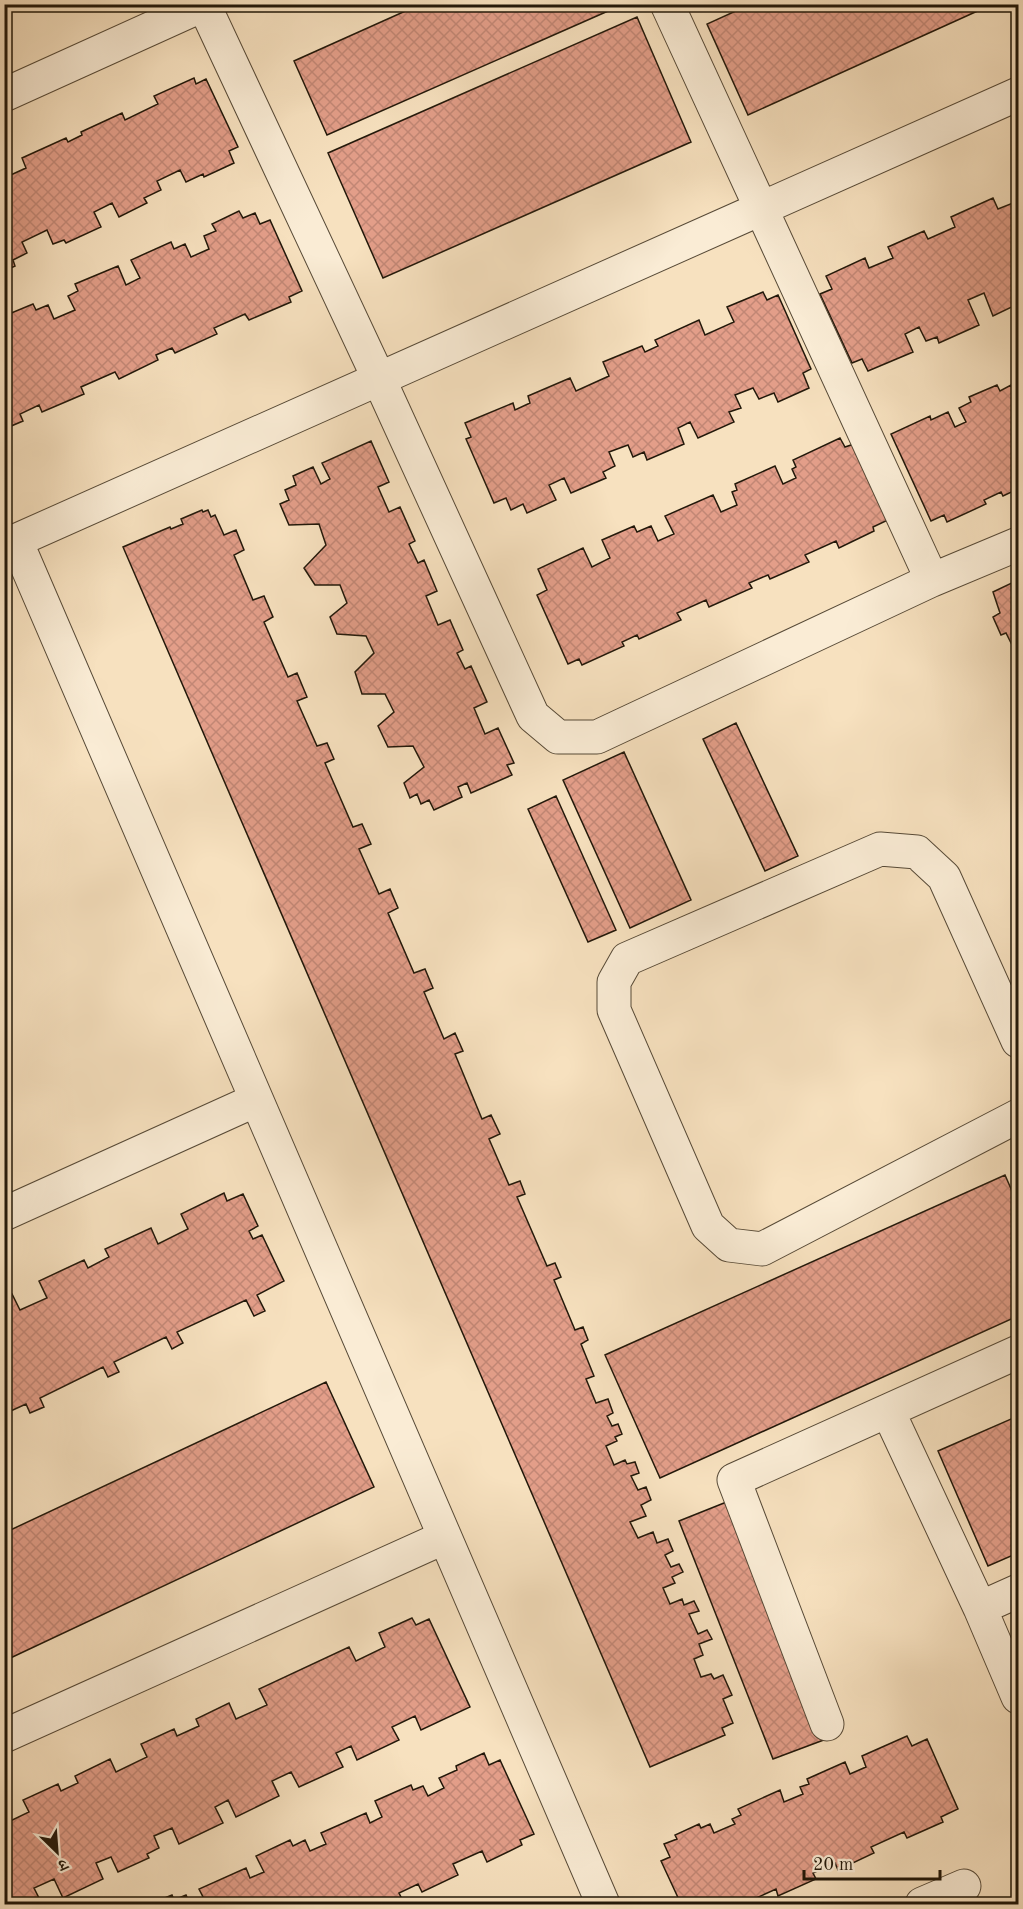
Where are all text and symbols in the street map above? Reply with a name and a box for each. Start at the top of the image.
north arrow [27,1822,87,1882]
scale bar [804,1843,940,1881]
text: उ [54,1854,70,1874]
text: 20 m [813,1856,853,1874]

